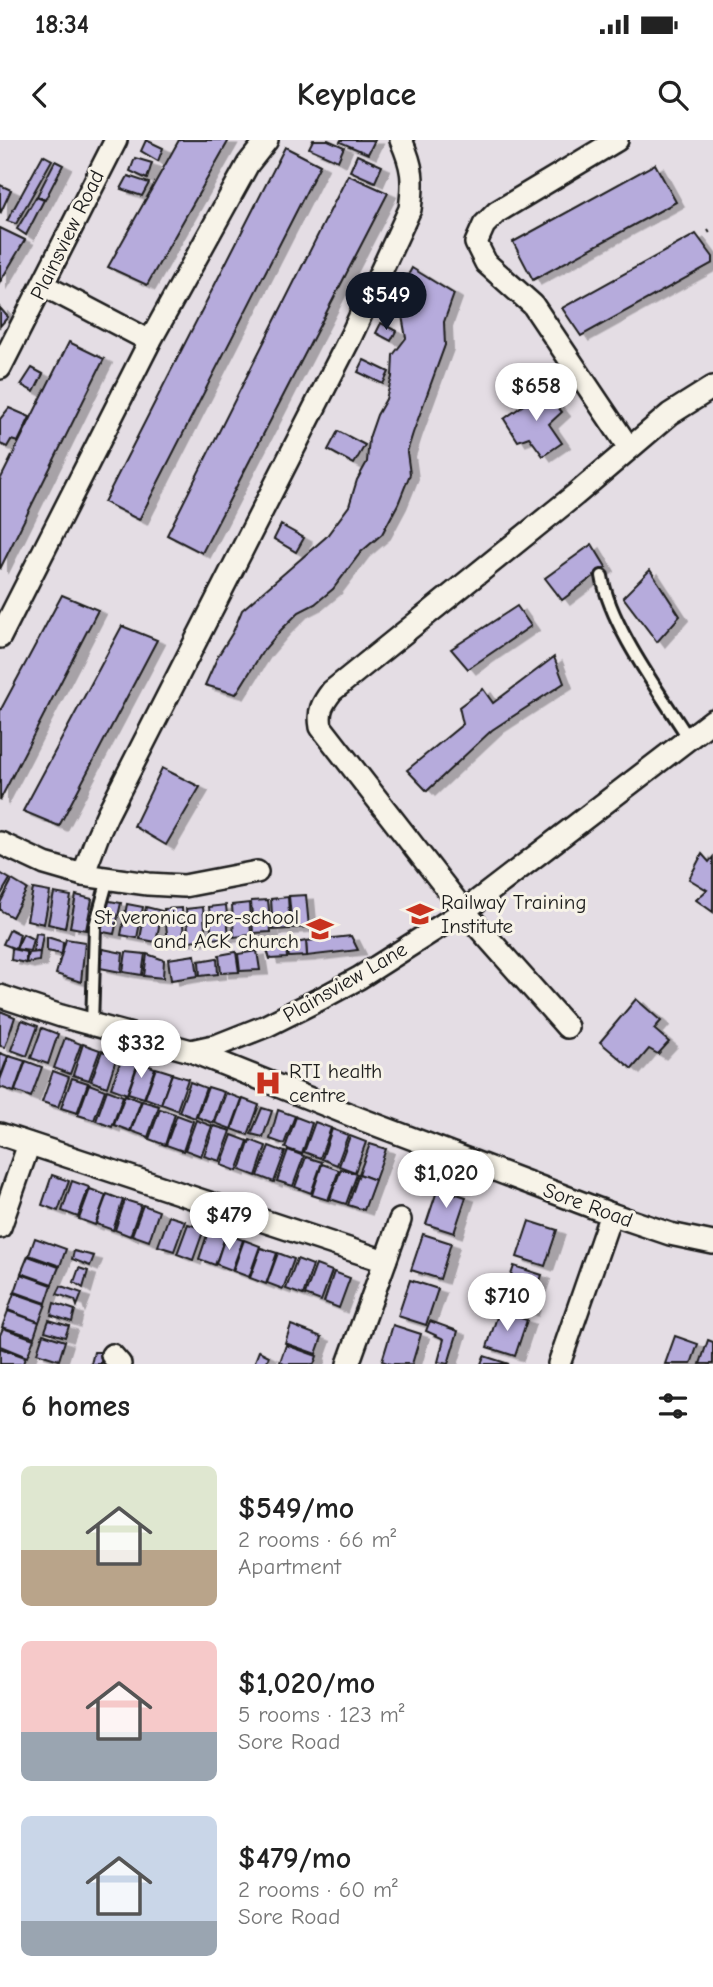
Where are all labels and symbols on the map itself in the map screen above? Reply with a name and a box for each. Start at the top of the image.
street label: Plainsview Road [25,166,109,304]
pin: $549 [345,272,427,332]
pin: $658 [495,364,577,423]
place label: Railway Training Institute [441,890,587,938]
school or university icon: Railway Training Institute [405,899,435,929]
place label: St. veronica pre-school and ACK church [94,905,299,953]
school or university icon: St. veronica pre-school and ACK church [305,914,335,944]
street label: Plainsview Lane [279,937,411,1027]
pin: $332 [100,1020,182,1080]
place label: RTI health centre [289,1059,382,1107]
hospital icon: RTI health centre [253,1068,283,1098]
pin: $1,020 [389,1150,503,1210]
street label: Sore Road [540,1178,636,1232]
pin: $479 [188,1192,270,1252]
pin: $710 [466,1274,548,1333]

